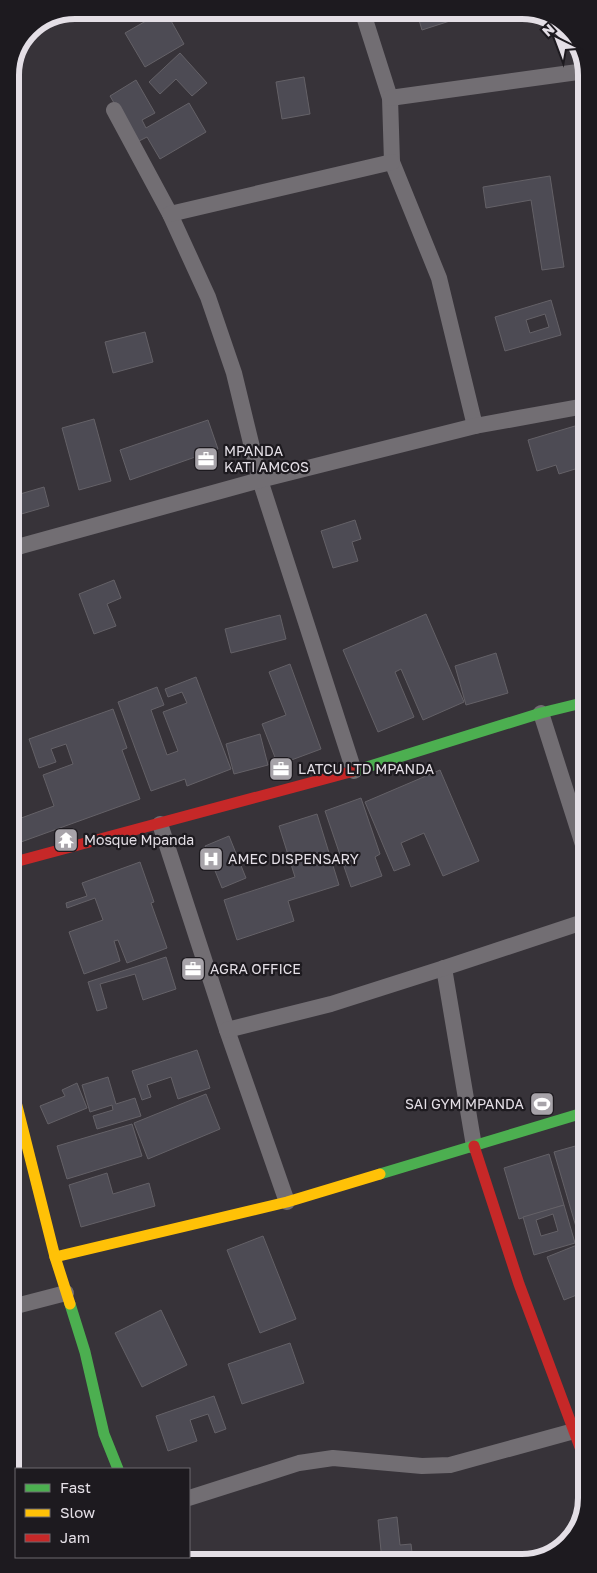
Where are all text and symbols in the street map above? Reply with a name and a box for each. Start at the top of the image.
north arrow [532,15,582,65]
text: N [538,20,558,40]
place label: MPANDA KATI AMCOS [224,442,309,475]
office icon: MPANDA KATI AMCOS [193,446,219,472]
office icon: LATCU LTD MPANDA [268,756,294,782]
place label: LATCU LTD MPANDA [298,760,435,777]
temple icon: Mosque Mpanda [53,827,79,853]
place label: Mosque Mpanda [84,831,194,848]
hospital icon: AMEC DISPENSARY [198,846,224,872]
place label: AMEC DISPENSARY [228,850,359,867]
office icon: AGRA OFFICE [180,956,206,982]
place label: AGRA OFFICE [210,960,301,977]
sports icon: SAI GYM MPANDA [529,1091,555,1117]
place label: SAI GYM MPANDA [405,1095,525,1112]
legend [15,1468,190,1558]
text: Fast [60,1478,91,1496]
text: Slow [60,1503,95,1521]
text: Jam [60,1528,90,1546]

